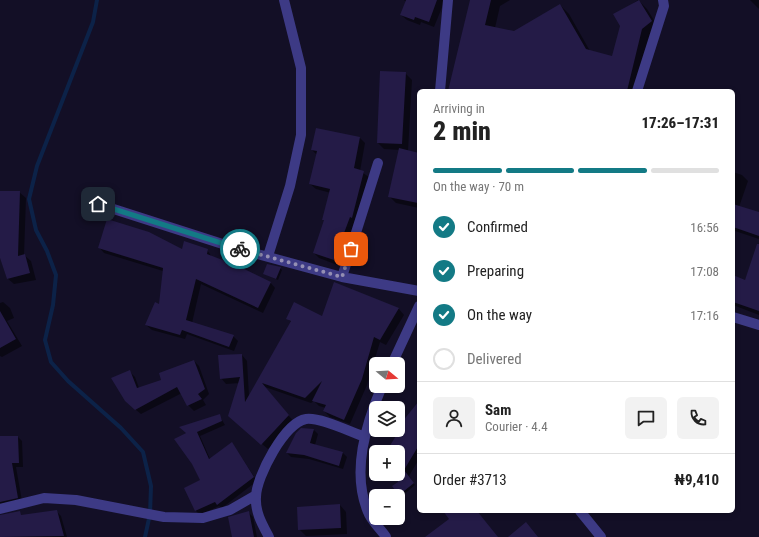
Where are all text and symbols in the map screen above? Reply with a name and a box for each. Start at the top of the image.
text: Arriving in [433,101,485,116]
text: 17:26–17:31 [641,114,719,132]
text: 2 min [433,116,491,146]
text: On the way · 70 m [433,179,524,194]
pin [81,187,115,221]
icon: home [87,193,109,215]
icon: check [433,216,455,238]
text: Confirmed [467,218,528,236]
text: 16:56 [690,220,719,235]
courier [220,229,260,269]
pin [334,232,368,266]
icon: bike [229,238,251,260]
icon: bag [340,238,362,260]
icon: check [433,260,455,282]
text: Preparing [467,262,524,280]
text: 17:08 [690,264,719,279]
icon: check [433,304,455,326]
text: On the way [467,306,532,324]
text: 17:16 [690,308,719,323]
text: Delivered [467,350,522,368]
north arrow [369,357,405,393]
map controls [369,357,405,525]
button: person [433,397,475,439]
button: chat [625,397,667,439]
button: phone [677,397,719,439]
button: layers [369,401,405,437]
text: Sam [485,401,511,419]
text: Courier · 4.4 [485,419,548,434]
button: + [369,445,405,481]
text: Order #3713 [433,471,507,489]
text: ₦9,410 [674,471,719,489]
button: − [369,489,405,525]

